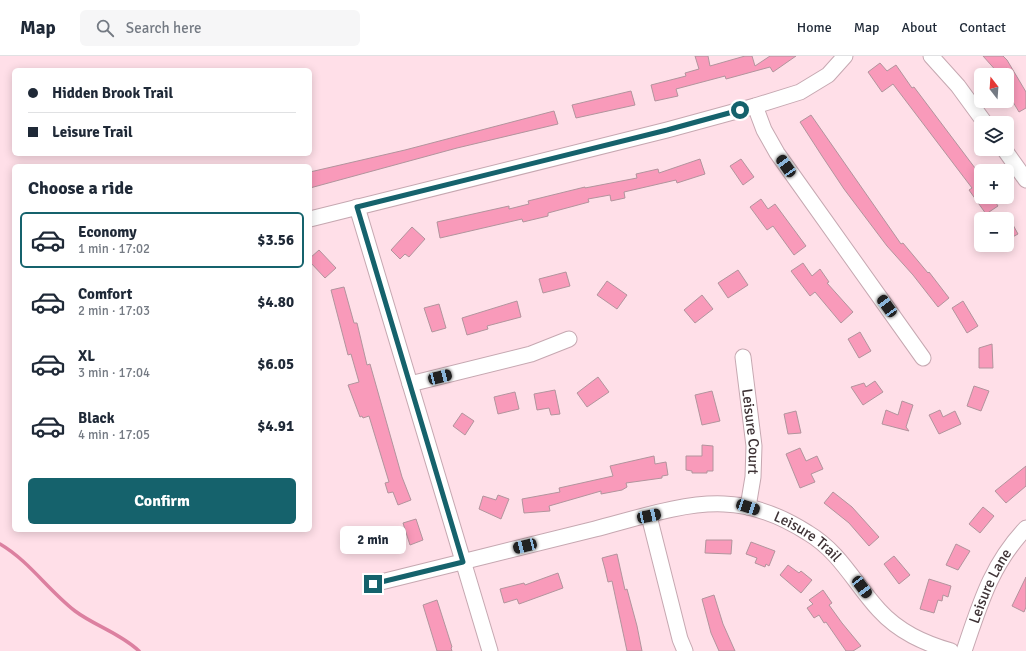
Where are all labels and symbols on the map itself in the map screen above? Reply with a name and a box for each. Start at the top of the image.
north arrow [974,68,1014,108]
route start [731,101,749,119]
car [774,153,798,179]
car [875,293,899,319]
car [427,368,453,386]
street label: Leisure Court [738,388,763,475]
car [735,498,761,516]
street label: Leisure Trail [771,507,845,565]
car [636,508,662,524]
callout: 2 min [340,526,406,554]
car [512,537,538,555]
street label: Leisure Lane [965,545,1015,626]
car [850,574,874,600]
route end [364,575,382,593]

